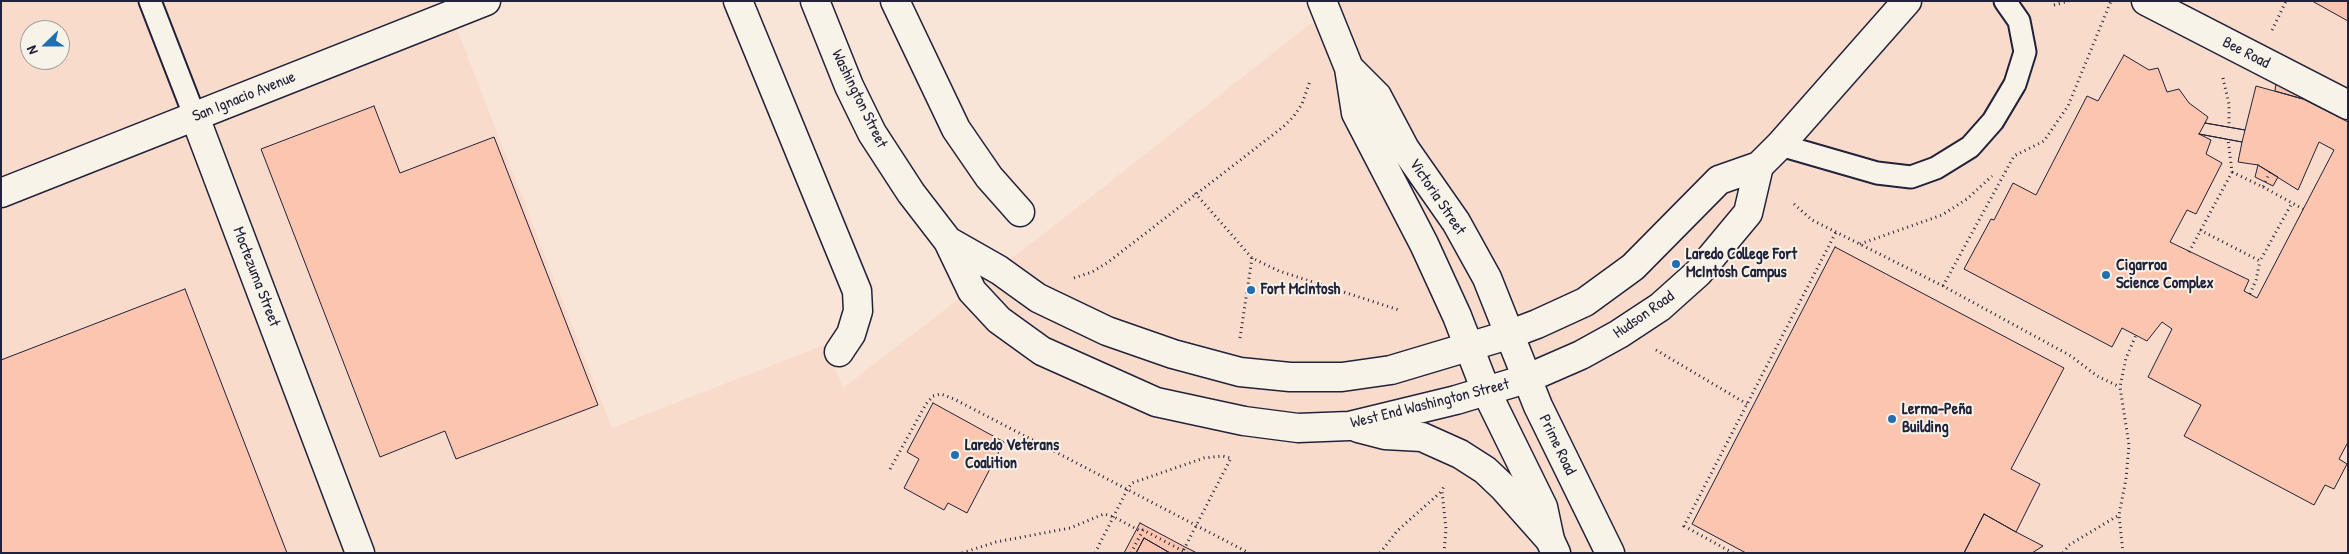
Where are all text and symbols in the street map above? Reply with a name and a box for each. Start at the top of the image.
north arrow [20,20,70,70]
street label: Bee Road [2219,33,2273,73]
text: N [21,43,42,57]
street label: Washington Street [827,47,891,151]
street label: San Ignacio Avenue [190,68,298,126]
street label: Victoria Street [1405,155,1469,239]
street label: Moctezuma Street [228,224,284,330]
place label: Laredo College Fort McIntosh Campus [1686,245,1797,283]
place label: Cigarroa Science Complex [2116,256,2214,294]
marker: Laredo College Fort McIntosh Campus [1670,258,1682,270]
marker: Cigarroa Science Complex [2100,269,2112,281]
place label: Fort McIntosh [1261,280,1340,300]
marker: Fort McIntosh [1245,284,1257,296]
street label: Hudson Road [1610,287,1678,343]
street label: West End Washington Street [1349,375,1511,433]
place label: Lerma-Peña Building [1902,400,1972,438]
street label: Prime Road [1534,412,1580,478]
marker: Lerma-Peña Building [1886,413,1898,425]
place label: Laredo Veterans Coalition [965,436,1059,474]
marker: Laredo Veterans Coalition [949,449,961,461]

